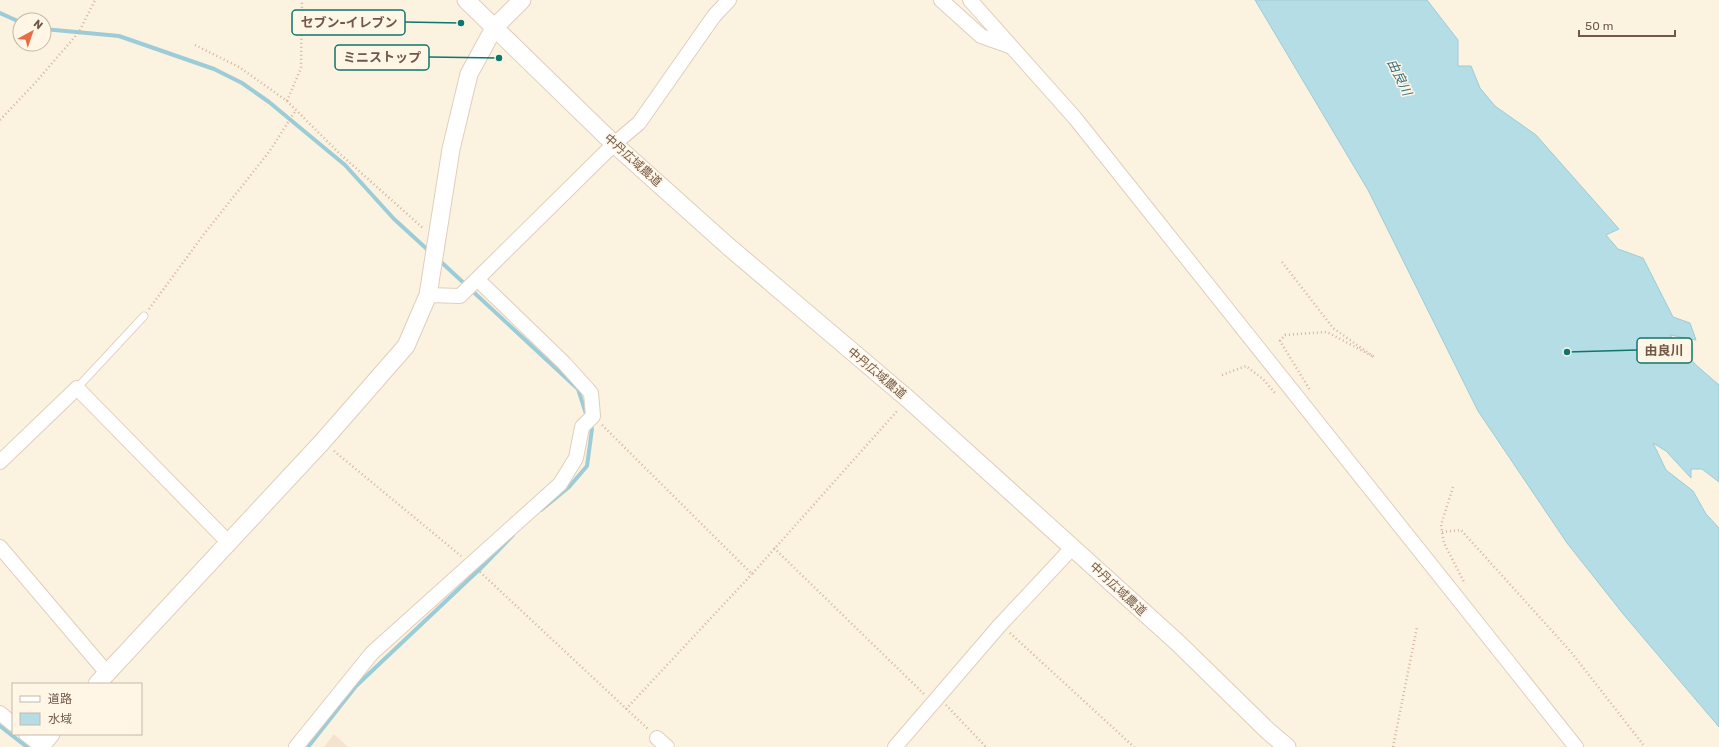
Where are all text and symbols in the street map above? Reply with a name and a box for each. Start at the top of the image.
callout: セブン-イレブン [292,10,405,35]
north arrow [12,12,52,52]
scale bar [1579,12,1675,38]
text: セブン-イレブン [300,15,398,30]
text: N [31,17,45,32]
text: 50 m [1585,19,1613,33]
callout: ミニストップ [335,45,429,70]
text: ミニストップ [343,50,421,65]
water label: 由良川 [1384,56,1416,100]
street label: 中丹広域農道 [602,131,664,189]
callout: 由良川 [1637,338,1692,363]
text: 由良川 [1644,343,1684,358]
street label: 中丹広域農道 [845,344,909,402]
street label: 中丹広域農道 [1087,559,1149,619]
legend [12,683,142,735]
text: 道路 [48,692,72,706]
text: 水域 [48,712,72,726]

